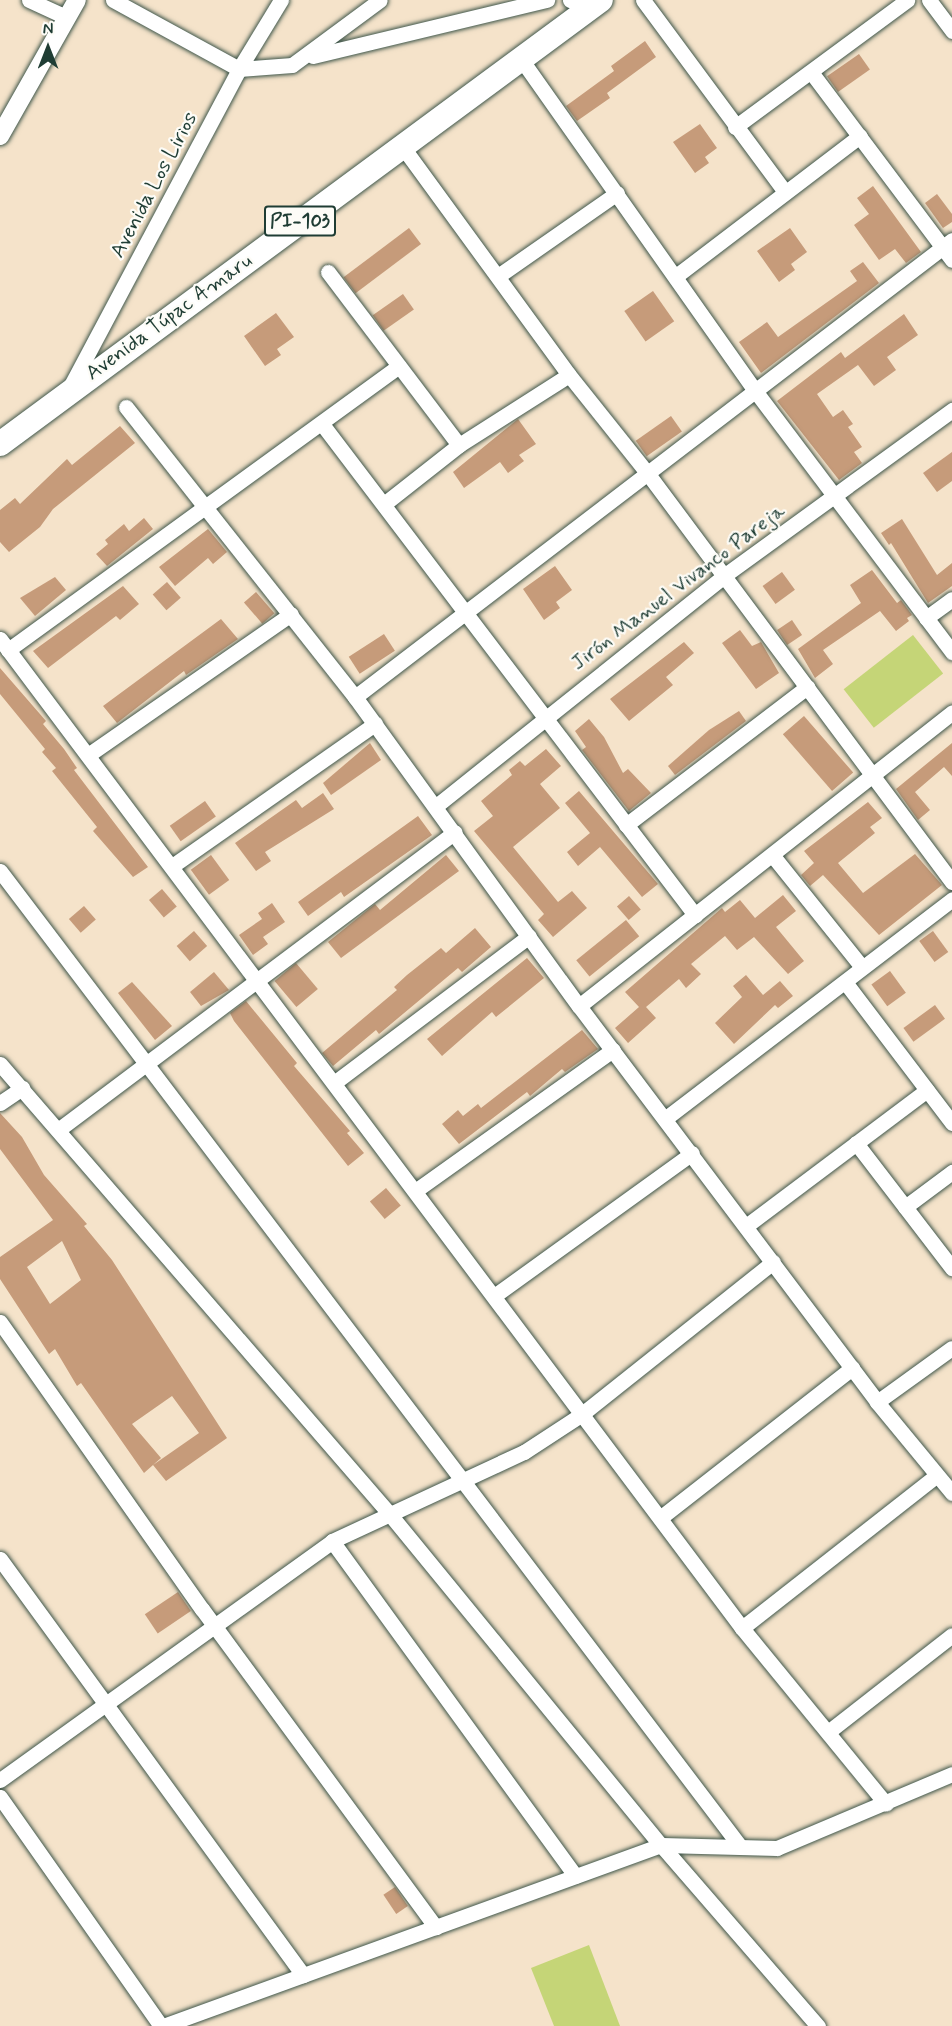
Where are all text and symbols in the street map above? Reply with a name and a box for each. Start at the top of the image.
north arrow [18,18,78,78]
text: N [43,19,53,40]
street label: Avenida Los Lirios [105,108,203,262]
road number: PI-103 [264,204,336,238]
street label: Avenida Túpac Amaru [84,250,254,384]
street label: Jirón Manuel Vivanco Pareja [569,500,787,674]

